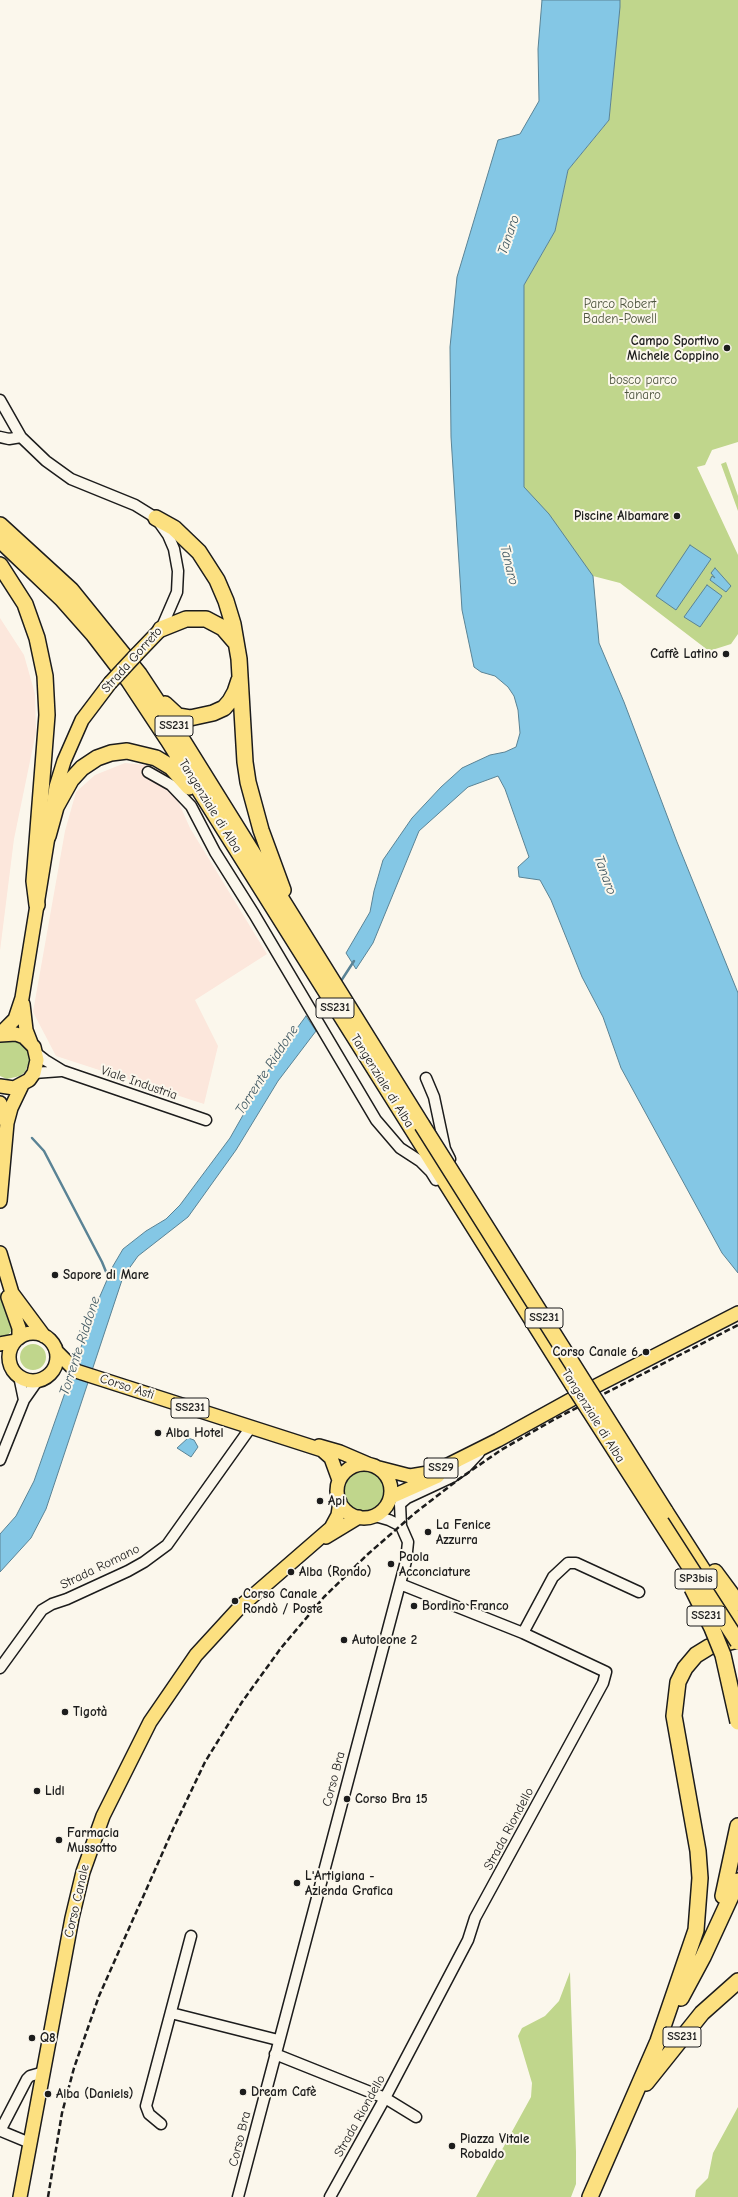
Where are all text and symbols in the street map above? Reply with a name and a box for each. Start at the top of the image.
water label: Tanaro [494,213,524,257]
park label: Parco Robert Baden-Powell [583,296,657,327]
place label: Campo Sportivo Michele Coppino [627,333,719,364]
marker: Campo Sportivo Michele Coppino [722,343,732,353]
park label: bosco parco tanaro [609,372,677,403]
place label: Piscine Albamare [574,508,669,524]
marker: Piscine Albamare [672,511,682,521]
water label: Tanaro [496,543,522,587]
street label: Strada Gorreto [98,624,166,696]
place label: Caffè Latino [650,646,718,662]
marker: Caffè Latino [721,649,731,659]
road number: SS231 [155,716,193,736]
street label: Tangenziale di Alba [175,756,245,856]
water label: Tanaro [590,853,620,897]
road number: SS231 [316,998,354,1018]
water label: Torrente Riddone [232,1022,302,1118]
street label: Tangenziale di Alba [347,1031,417,1131]
street label: Viale Industria [99,1063,179,1103]
place label: Sapore di Mare [63,1267,149,1283]
marker: Sapore di Mare [50,1270,60,1280]
water label: Torrente Riddone [56,1294,104,1398]
road number: SS231 [525,1308,563,1328]
place label: Corso Canale 6 [552,1344,638,1360]
marker: Corso Canale 6 [641,1347,651,1357]
street label: Tangenziale di Alba [558,1366,628,1466]
street label: Corso Asti [98,1371,156,1403]
road number: SS231 [171,1398,209,1418]
place label: Alba Hotel [166,1425,224,1441]
marker: Alba Hotel [153,1428,163,1438]
road number: SS29 [424,1458,458,1478]
place label: Api [328,1493,345,1509]
marker: Api [315,1496,325,1506]
place label: La Fenice Azzurra [436,1517,491,1548]
marker: La Fenice Azzurra [423,1527,433,1537]
street label: Strada Romano [58,1541,142,1593]
place label: Paola Acconciature [399,1549,470,1580]
marker: Paola Acconciature [386,1559,396,1569]
place label: Alba (Rondo) [299,1564,371,1580]
marker: Alba (Rondo) [286,1567,296,1577]
road number: SP3bis [675,1569,717,1589]
place label: Corso Canale Rondò / Poste [243,1586,323,1617]
marker: Corso Canale Rondò / Poste [230,1596,240,1606]
place label: Bordino Franco [422,1598,509,1614]
marker: Bordino Franco [409,1601,419,1611]
road number: SS231 [687,1606,725,1626]
place label: Autoleone 2 [352,1632,417,1648]
marker: Autoleone 2 [339,1635,349,1645]
place label: Tigotà [73,1704,107,1720]
marker: Tigotà [60,1707,70,1717]
street label: Corso Bra [319,1750,349,1808]
place label: Lidl [45,1783,65,1799]
street label: Strada Riondello [481,1785,537,1873]
marker: Lidl [32,1786,42,1796]
place label: Corso Bra 15 [355,1791,428,1807]
marker: Corso Bra 15 [342,1794,352,1804]
place label: Farmacia Mussotto [67,1825,119,1856]
marker: Farmacia Mussotto [54,1835,64,1845]
street label: Corso Canale [61,1863,93,1939]
place label: L'Artigiana - Azienda Grafica [305,1868,393,1899]
marker: L'Artigiana - Azienda Grafica [292,1878,302,1888]
road number: SS231 [663,2027,701,2047]
place label: Q8 [40,2030,56,2046]
marker: Q8 [27,2033,37,2043]
street label: Strada Riondello [331,2072,389,2160]
place label: Dream Cafè [251,2084,316,2100]
place label: Alba (Daniels) [56,2086,133,2102]
marker: Dream Cafè [238,2087,248,2097]
marker: Alba (Daniels) [43,2089,53,2099]
street label: Corso Bra [226,2110,254,2168]
place label: Piazza Vitale Robaldo [460,2131,529,2162]
marker: Piazza Vitale Robaldo [447,2141,457,2151]

